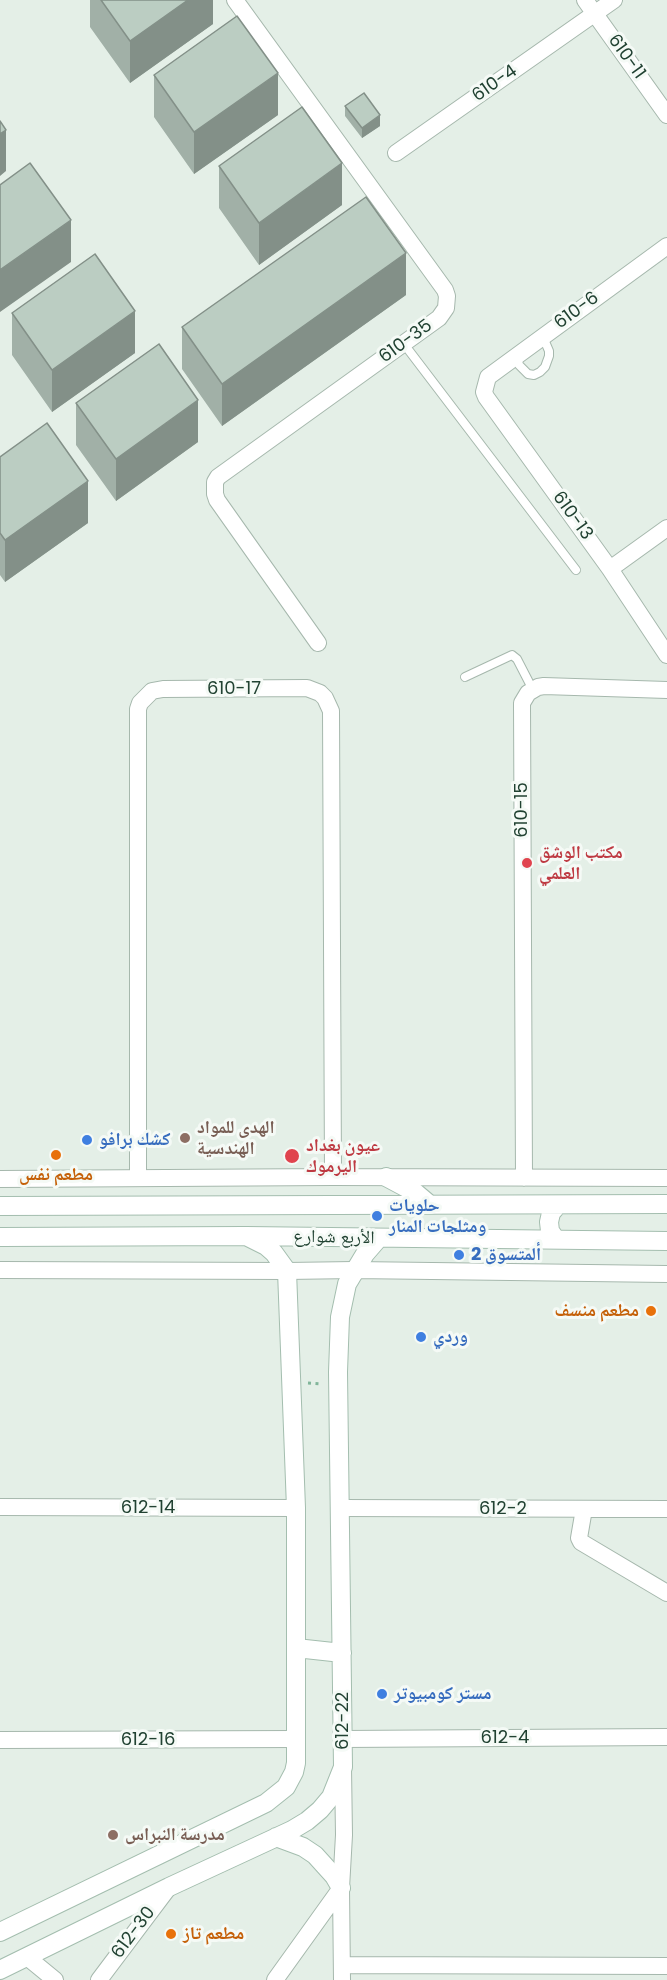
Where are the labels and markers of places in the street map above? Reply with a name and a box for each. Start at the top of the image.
place label: مكتب الوشق العلمي [539,842,623,884]
marker: مكتب الوشق العلمي [520,856,534,870]
place label: الهدى للمواد الهندسية [197,1117,275,1160]
place label: كشك برافو [99,1129,170,1151]
marker: الهدى للمواد الهندسية [178,1131,192,1145]
marker: كشك برافو [80,1133,94,1147]
place label: عيون بغداد اليرموك [306,1135,380,1178]
marker: عيون بغداد اليرموك [283,1147,301,1165]
marker: مطعم نفس [49,1148,63,1162]
place label: مطعم نفس [19,1164,93,1186]
place label: حلويات ومثلجات المنار [389,1195,486,1238]
marker: حلويات ومثلجات المنار [370,1209,384,1223]
place label: ألمتسوق 2 [471,1244,541,1266]
marker: ألمتسوق 2 [452,1248,466,1262]
place label: مطعم منسف [555,1300,639,1322]
marker: مطعم منسف [644,1304,658,1318]
place label: وردي [433,1326,468,1348]
marker: وردي [414,1330,428,1344]
place label: مستر كومبيوتر [394,1683,492,1705]
marker: مستر كومبيوتر [375,1687,389,1701]
place label: مدرسة النبراس [125,1824,225,1846]
marker: مدرسة النبراس [106,1828,120,1842]
place label: مطعم تاز [183,1923,244,1945]
marker: مطعم تاز [164,1927,178,1941]

